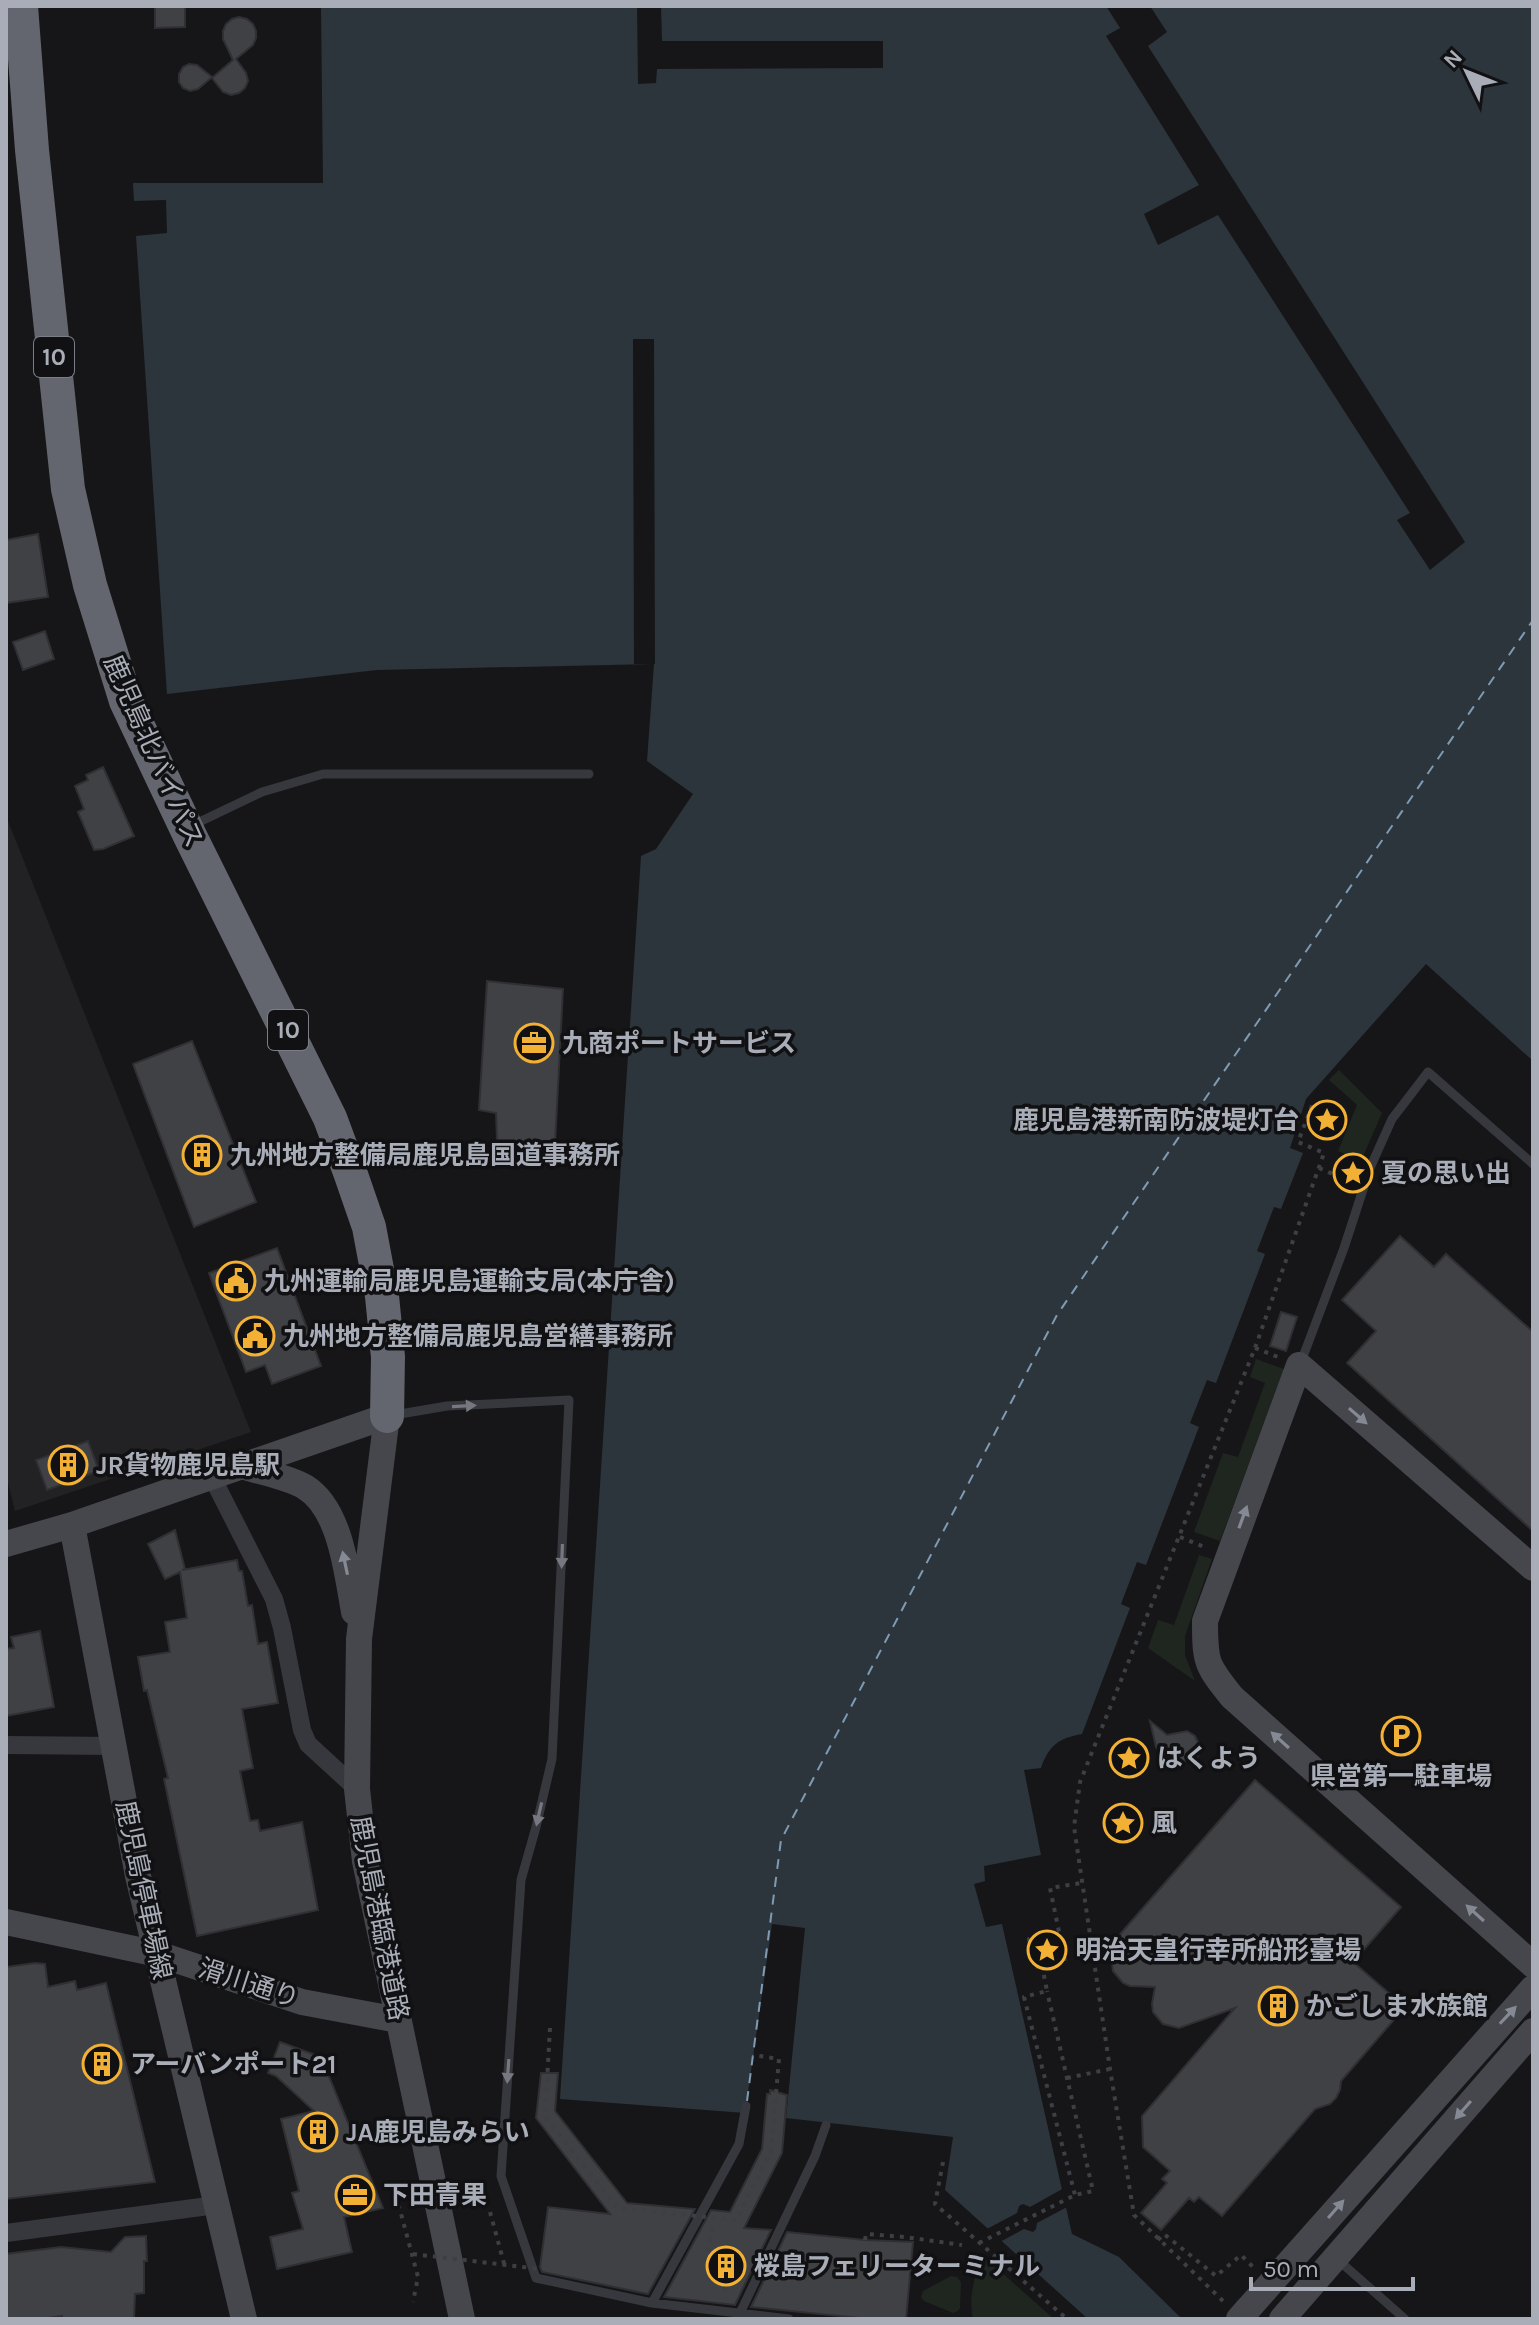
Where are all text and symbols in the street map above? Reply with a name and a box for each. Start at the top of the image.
north arrow [1427,32,1507,112]
text: N [1438,44,1468,74]
road number: 10 [34,337,74,377]
street label: 鹿児島北バイパス [97,650,210,852]
road number: 10 [268,1010,308,1050]
office icon: 九商ポートサービス [513,1022,555,1064]
place label: 九商ポートサービス [562,1028,796,1059]
place icon: 鹿児島港新南防波堤灯台 [1306,1099,1348,1141]
place label: 鹿児島港新南防波堤灯台 [1013,1105,1299,1136]
building icon: 九州地方整備局鹿児島国道事務所 [181,1134,223,1176]
place label: 九州地方整備局鹿児島国道事務所 [230,1140,620,1171]
place icon: 夏の思い出 [1332,1152,1374,1194]
place label: 夏の思い出 [1381,1158,1511,1189]
public building icon: 九州運輸局鹿児島運輸支局(本庁舎) [215,1260,257,1302]
place label: 九州運輸局鹿児島運輸支局(本庁舎) [264,1266,675,1297]
public building icon: 九州地方整備局鹿児島営繕事務所 [234,1315,276,1357]
place label: 九州地方整備局鹿児島営繕事務所 [283,1321,673,1352]
one-way arrow [452,1399,477,1412]
one-way arrow [1348,1407,1368,1424]
building icon: JR貨物鹿児島駅 [47,1444,89,1486]
place label: JR貨物鹿児島駅 [96,1450,280,1481]
one-way arrow [1237,1505,1250,1529]
one-way arrow [556,1544,569,1569]
one-way arrow [338,1550,350,1575]
parking icon: 県営第一駐車場 [1380,1715,1422,1757]
one-way arrow [1271,1732,1290,1750]
place icon: はくよう [1108,1737,1150,1779]
place label: はくよう [1157,1743,1261,1774]
place label: 県営第一駐車場 [1310,1761,1492,1792]
street label: 鹿児島停車場線 [109,1798,178,1982]
one-way arrow [533,1802,545,1827]
place icon: 風 [1102,1802,1144,1844]
place label: 風 [1151,1808,1177,1839]
street label: 鹿児島港臨港道路 [344,1813,415,2023]
one-way arrow [1465,1905,1485,1922]
place icon: 明治天皇行幸所船形臺場 [1026,1929,1068,1971]
place label: 明治天皇行幸所船形臺場 [1075,1935,1361,1966]
street label: 滑川通り [195,1953,303,2014]
building icon: かごしま水族館 [1257,1985,1299,2027]
place label: かごしま水族館 [1306,1991,1488,2022]
one-way arrow [1499,2005,1517,2024]
building icon: アーバンポート21 [81,2043,123,2085]
place label: アーバンポート21 [130,2049,336,2080]
one-way arrow [501,2059,514,2084]
one-way arrow [1455,2100,1472,2120]
building icon: JA鹿児島みらい [297,2111,339,2153]
place label: JA鹿児島みらい [346,2117,530,2148]
office icon: 下田青果 [334,2174,376,2216]
place label: 下田青果 [383,2180,487,2211]
one-way arrow [1327,2200,1344,2220]
scale bar [1251,2241,1413,2291]
building icon: 桜島フェリーターミナル [705,2245,747,2287]
place label: 桜島フェリーターミナル [754,2251,1040,2282]
text: 50 m [1263,2255,1319,2283]

